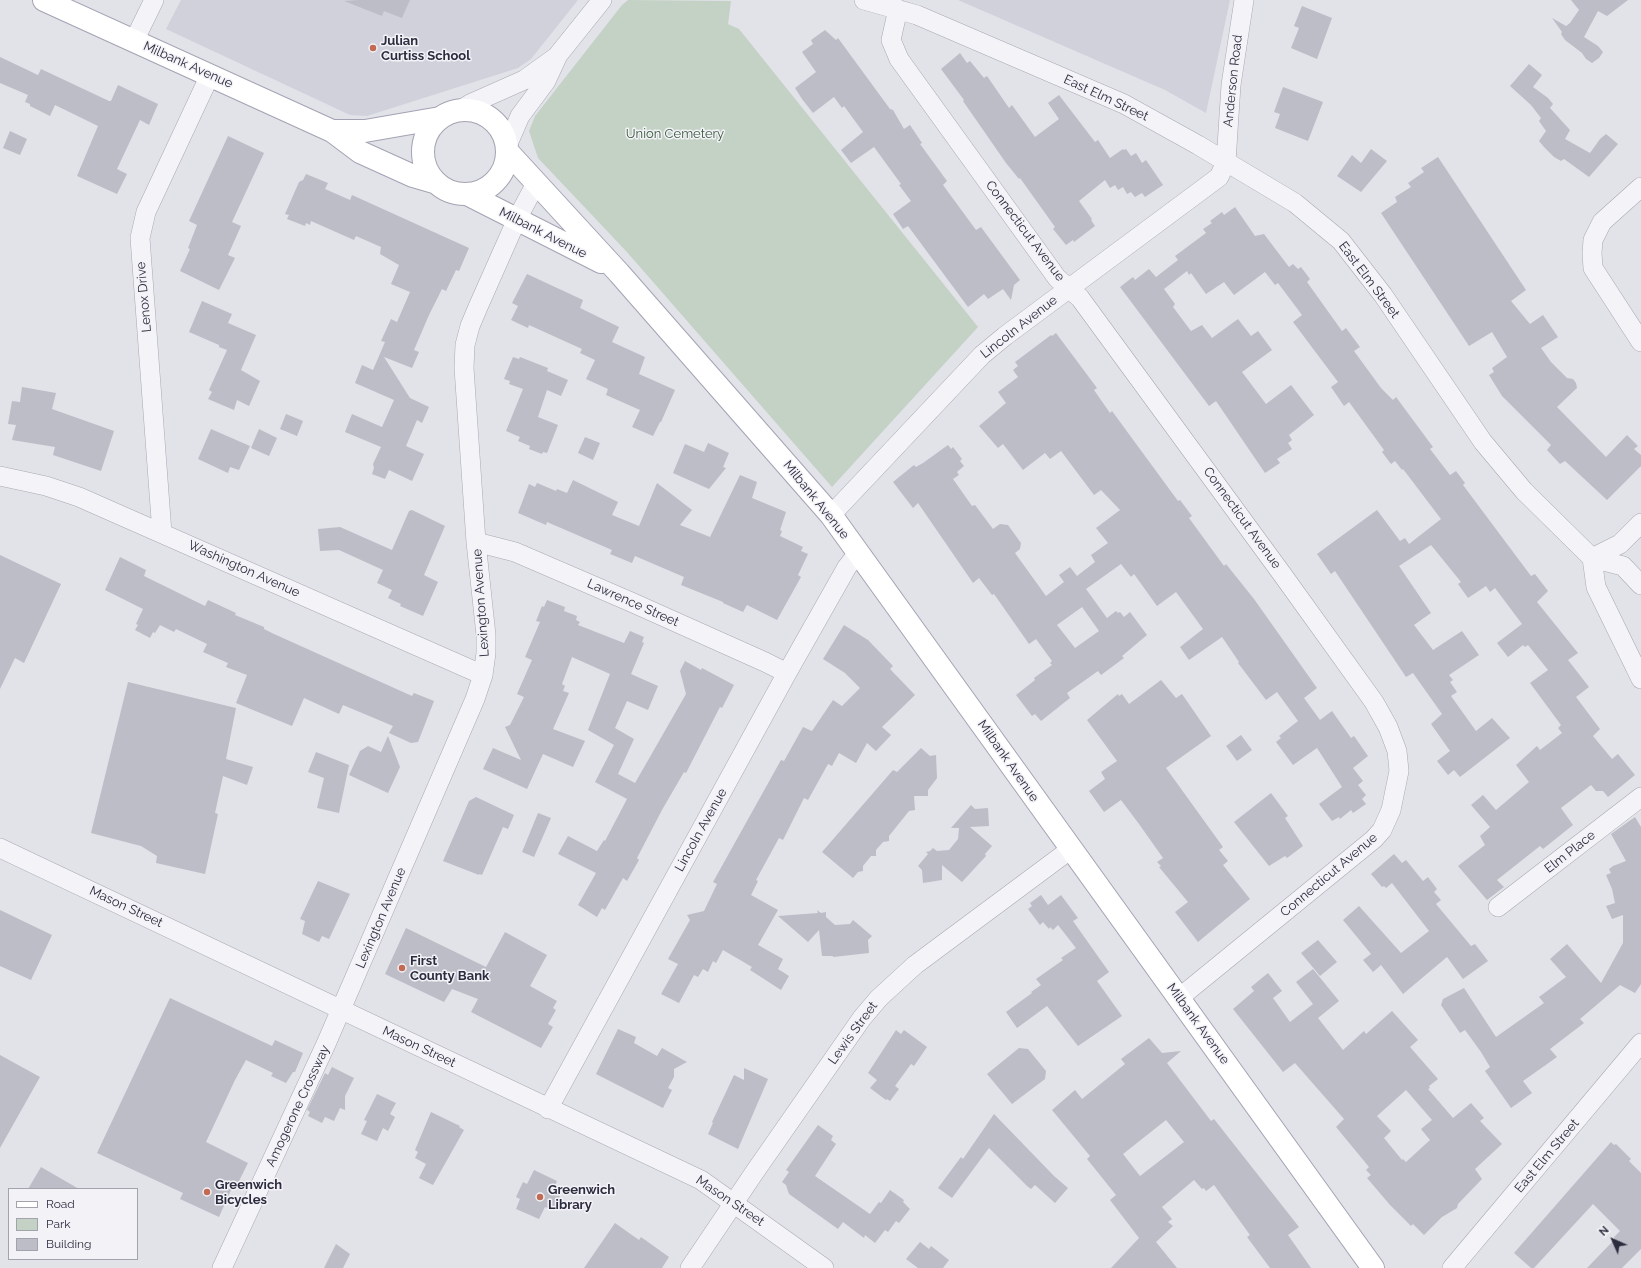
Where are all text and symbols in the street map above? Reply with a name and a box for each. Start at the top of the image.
place label: Julian Curtiss School [381,33,470,64]
street label: Anderson Road [1220,34,1246,128]
street label: Milbank Avenue [141,38,235,92]
marker: Julian Curtiss School [368,43,378,53]
street label: East Elm Street [1061,72,1151,124]
park label: Union Cemetery [626,126,724,142]
street label: Connecticut Avenue [982,178,1068,284]
street label: Milbank Avenue [497,204,589,262]
street label: East Elm Street [1335,239,1403,321]
street label: Lenox Drive [133,261,155,333]
street label: Lincoln Avenue [978,292,1060,362]
street label: Milbank Avenue [780,458,852,542]
street label: Connecticut Avenue [1200,464,1284,572]
street label: Washington Avenue [186,537,302,601]
street label: Lexington Avenue [469,548,493,658]
street label: Lawrence Street [585,576,681,630]
street label: Milbank Avenue [974,717,1042,805]
street label: Lincoln Avenue [672,786,730,874]
street label: Elm Place [1542,827,1598,877]
street label: Connecticut Avenue [1277,830,1381,920]
street label: Lexington Avenue [353,865,409,971]
street label: Mason Street [87,883,165,931]
place label: First County Bank [410,953,489,984]
marker: First County Bank [397,963,407,973]
street label: Milbank Avenue [1163,980,1233,1068]
street label: Lewis Street [825,999,881,1067]
street label: Mason Street [380,1023,458,1071]
street label: Amogerone Crossway [263,1043,333,1169]
street label: East Elm Street [1512,1116,1582,1196]
street label: Mason Street [693,1172,767,1230]
place label: Greenwich Bicycles [215,1177,282,1208]
place label: Greenwich Library [548,1182,615,1213]
marker: Greenwich Bicycles [202,1187,212,1197]
legend [8,1188,138,1260]
marker: Greenwich Library [535,1192,545,1202]
text: Road [46,1197,75,1211]
text: Park [46,1217,71,1231]
north arrow [1593,1220,1633,1260]
text: N [1597,1224,1612,1239]
text: Building [46,1237,92,1251]

